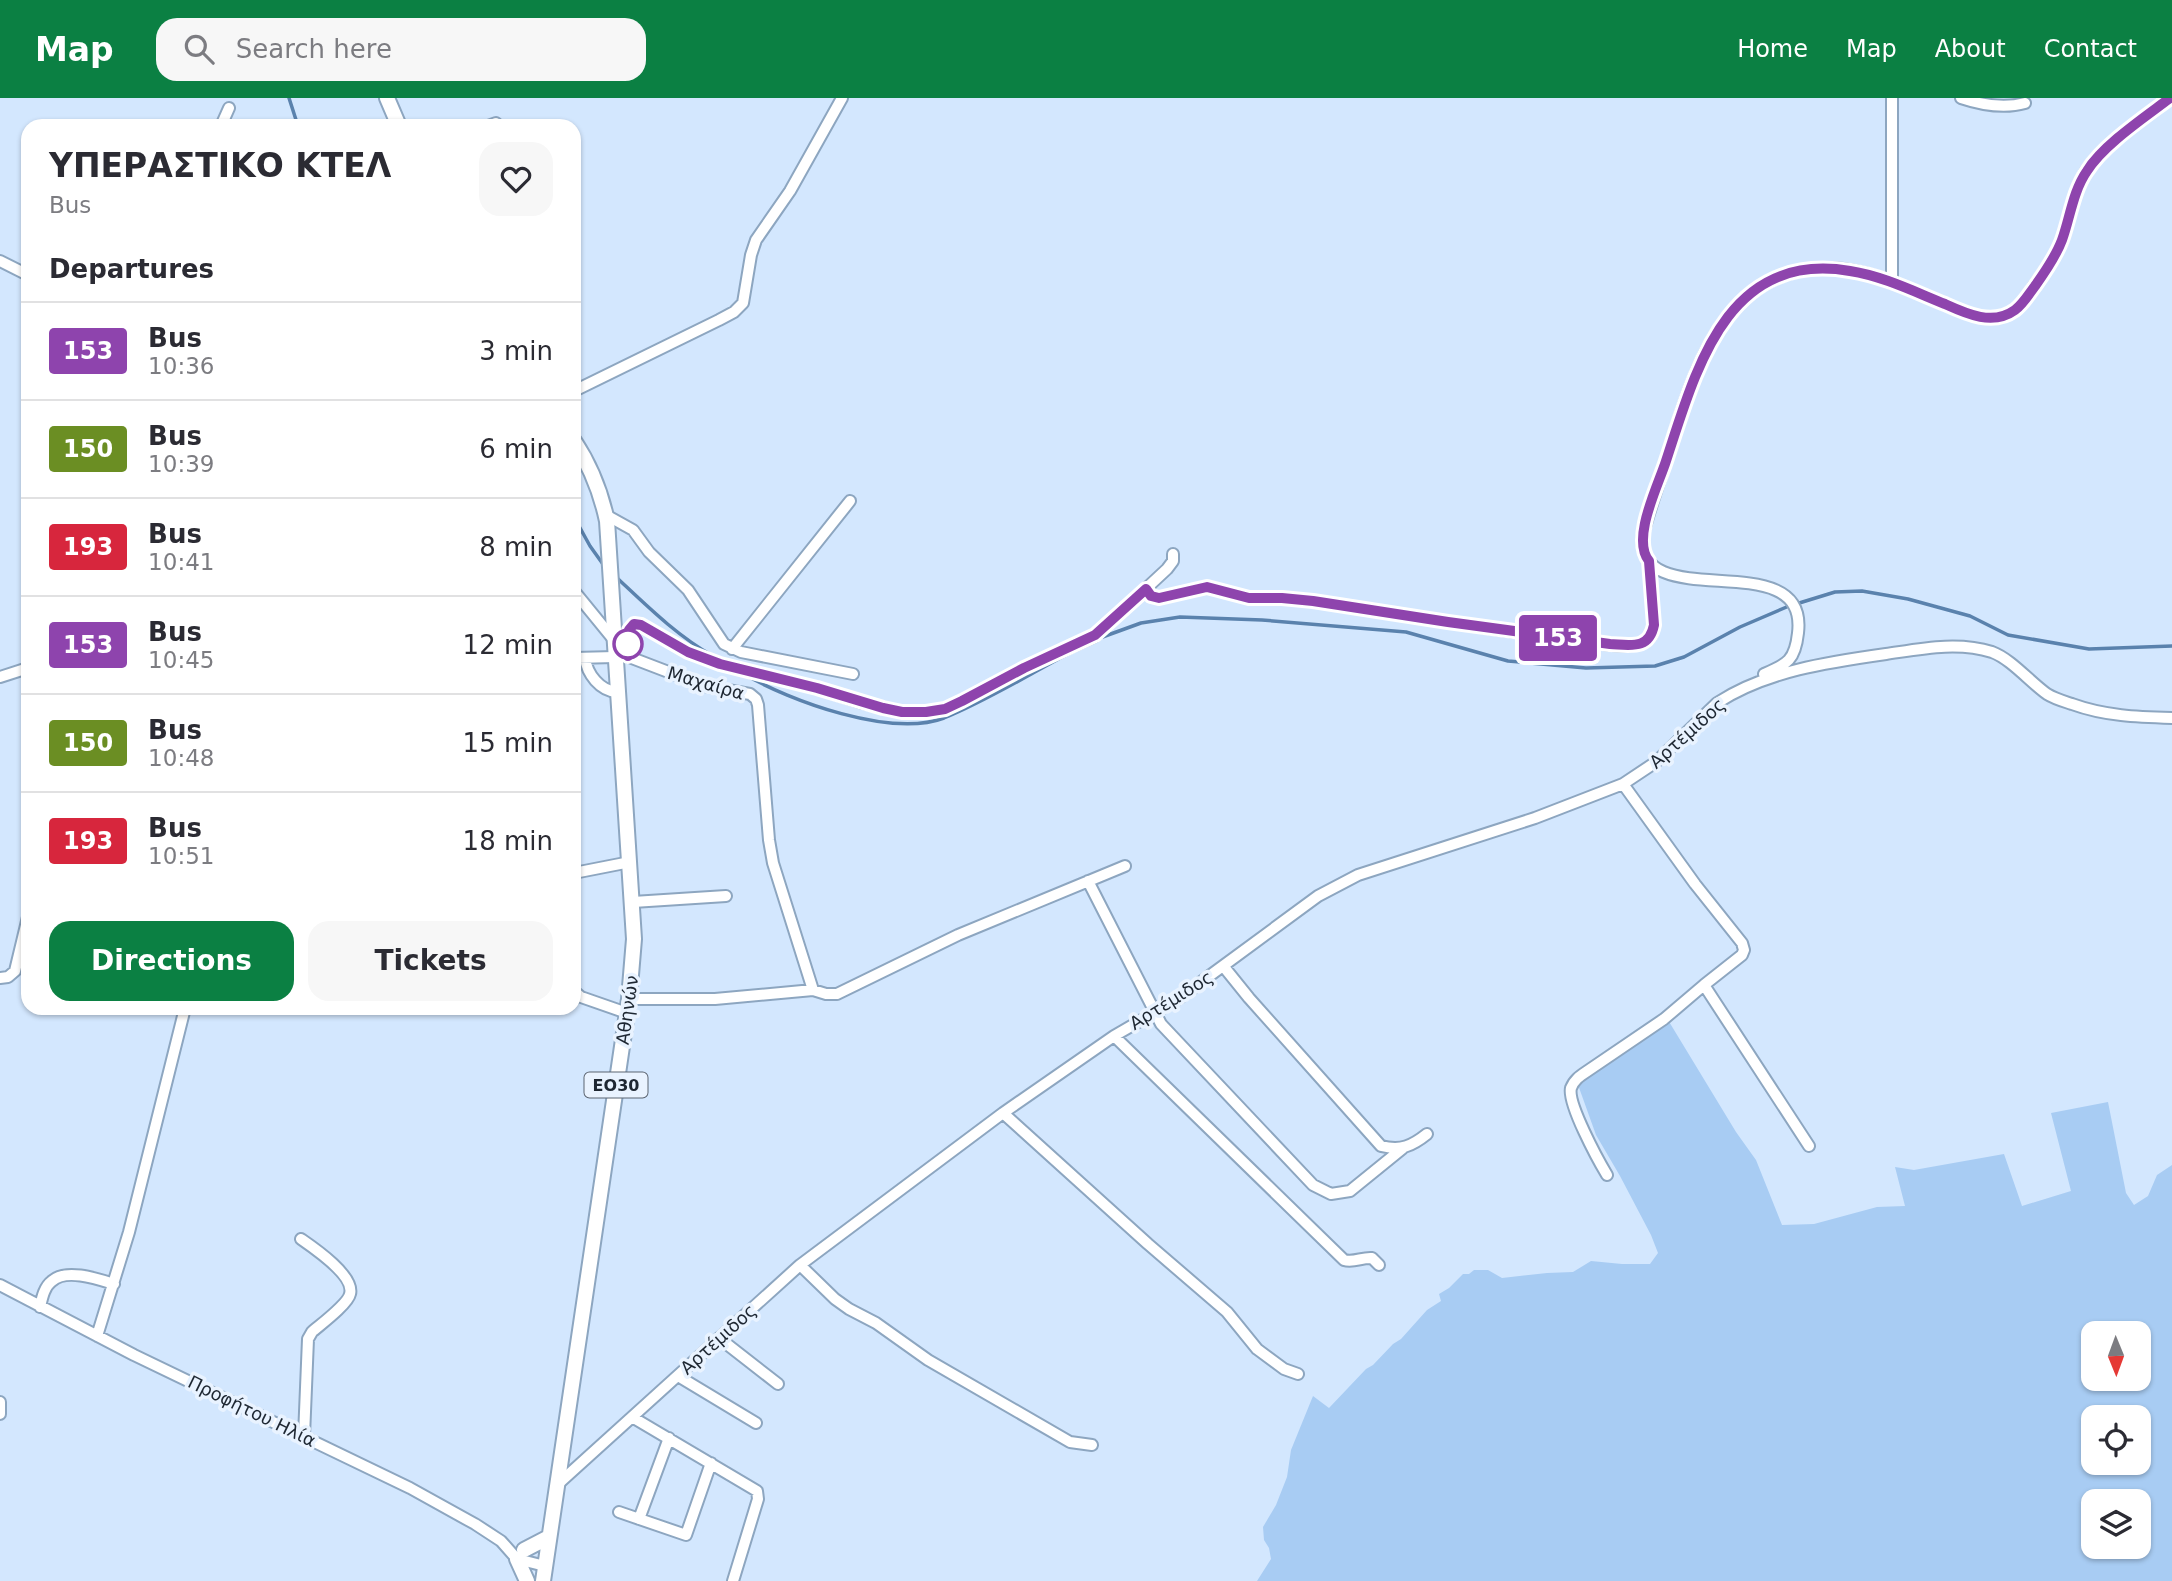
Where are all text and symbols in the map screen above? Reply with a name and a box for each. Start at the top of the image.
search box [156,18,646,81]
text: Map [35,30,114,69]
icon: search [180,30,218,68]
text: Search here [236,34,392,64]
text: Home [1737,35,1808,63]
text: Map [1846,35,1897,63]
text: About [1935,35,2006,63]
text: Contact [2044,35,2137,63]
button: heart [479,142,553,216]
text: ΥΠΕΡΑΣΤΙΚΟ ΚΤΕΛ [49,146,391,185]
text: Bus [49,192,91,218]
text: Departures [49,254,214,284]
text: Bus [148,323,202,353]
text: 3 min [479,336,553,366]
text: 153 [63,337,113,365]
text: 10:36 [148,353,214,379]
text: Bus [148,421,202,451]
text: 6 min [479,434,553,464]
text: 150 [63,435,113,463]
text: 10:39 [148,451,214,477]
text: Bus [148,519,202,549]
text: 8 min [479,532,553,562]
text: 193 [63,533,113,561]
text: 10:41 [148,549,214,575]
line badge: 153 [1518,615,1598,661]
text: Bus [148,617,202,647]
text: 153 [1533,624,1583,652]
unlabelled marker [613,629,643,659]
text: 12 min [463,630,553,660]
text: 153 [63,631,113,659]
text: 10:45 [148,647,214,673]
street label: Μαχαίρα [665,662,747,704]
street label: Αρτέμιδος [1645,694,1729,772]
text: Bus [148,715,202,745]
text: 15 min [463,728,553,758]
text: 150 [63,729,113,757]
text: 10:48 [148,745,214,771]
text: Bus [148,813,202,843]
text: 18 min [463,826,553,856]
text: 193 [63,827,113,855]
text: 10:51 [148,843,214,869]
button: Directions [49,921,294,1001]
button: Tickets [308,921,553,1001]
street label: Αρτέμιδος [1125,966,1217,1034]
street label: Αθηνών [612,974,642,1046]
road number: ΕΟ30 [584,1072,648,1098]
street label: Αρτέμιδος [676,1300,760,1378]
north arrow [2081,1321,2151,1391]
map controls [2081,1321,2151,1559]
street label: Προφήτου Ηλία [185,1371,319,1451]
button: locate [2081,1405,2151,1475]
button: layers [2081,1489,2151,1559]

